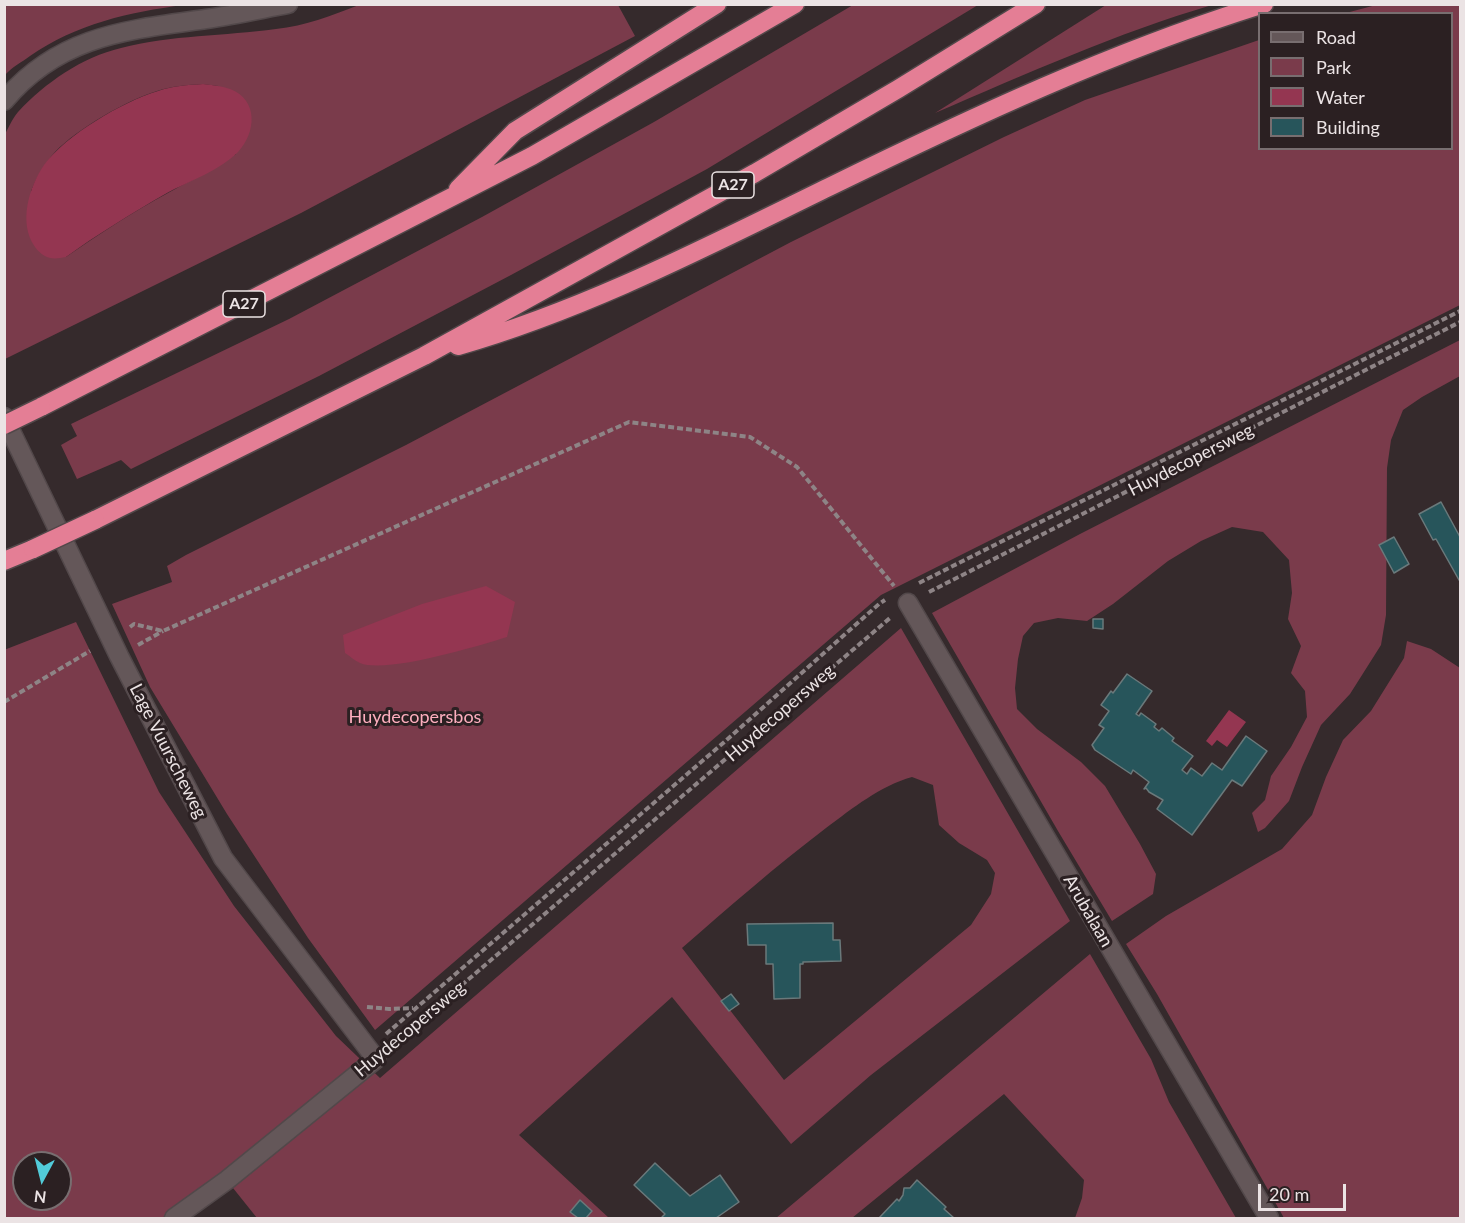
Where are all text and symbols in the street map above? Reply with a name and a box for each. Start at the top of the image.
legend [1258,12,1453,150]
text: Road [1316,26,1356,48]
text: Park [1316,56,1351,78]
text: Water [1316,86,1365,108]
text: Building [1316,116,1380,138]
road number: A27 [712,172,754,198]
road number: A27 [223,291,265,317]
street label: Huydecopersweg [1125,419,1257,501]
street label: Huydecopersweg [721,660,839,766]
street label: Lage Vuurscheweg [125,680,211,822]
park label: Huydecopersbos [349,706,481,728]
street label: Arubalaan [1059,871,1117,951]
street label: Huydecopersweg [350,976,470,1082]
north arrow [12,1151,72,1211]
scale bar [1261,1172,1350,1210]
text: 20 m [1269,1183,1309,1205]
text: N [33,1187,47,1208]

